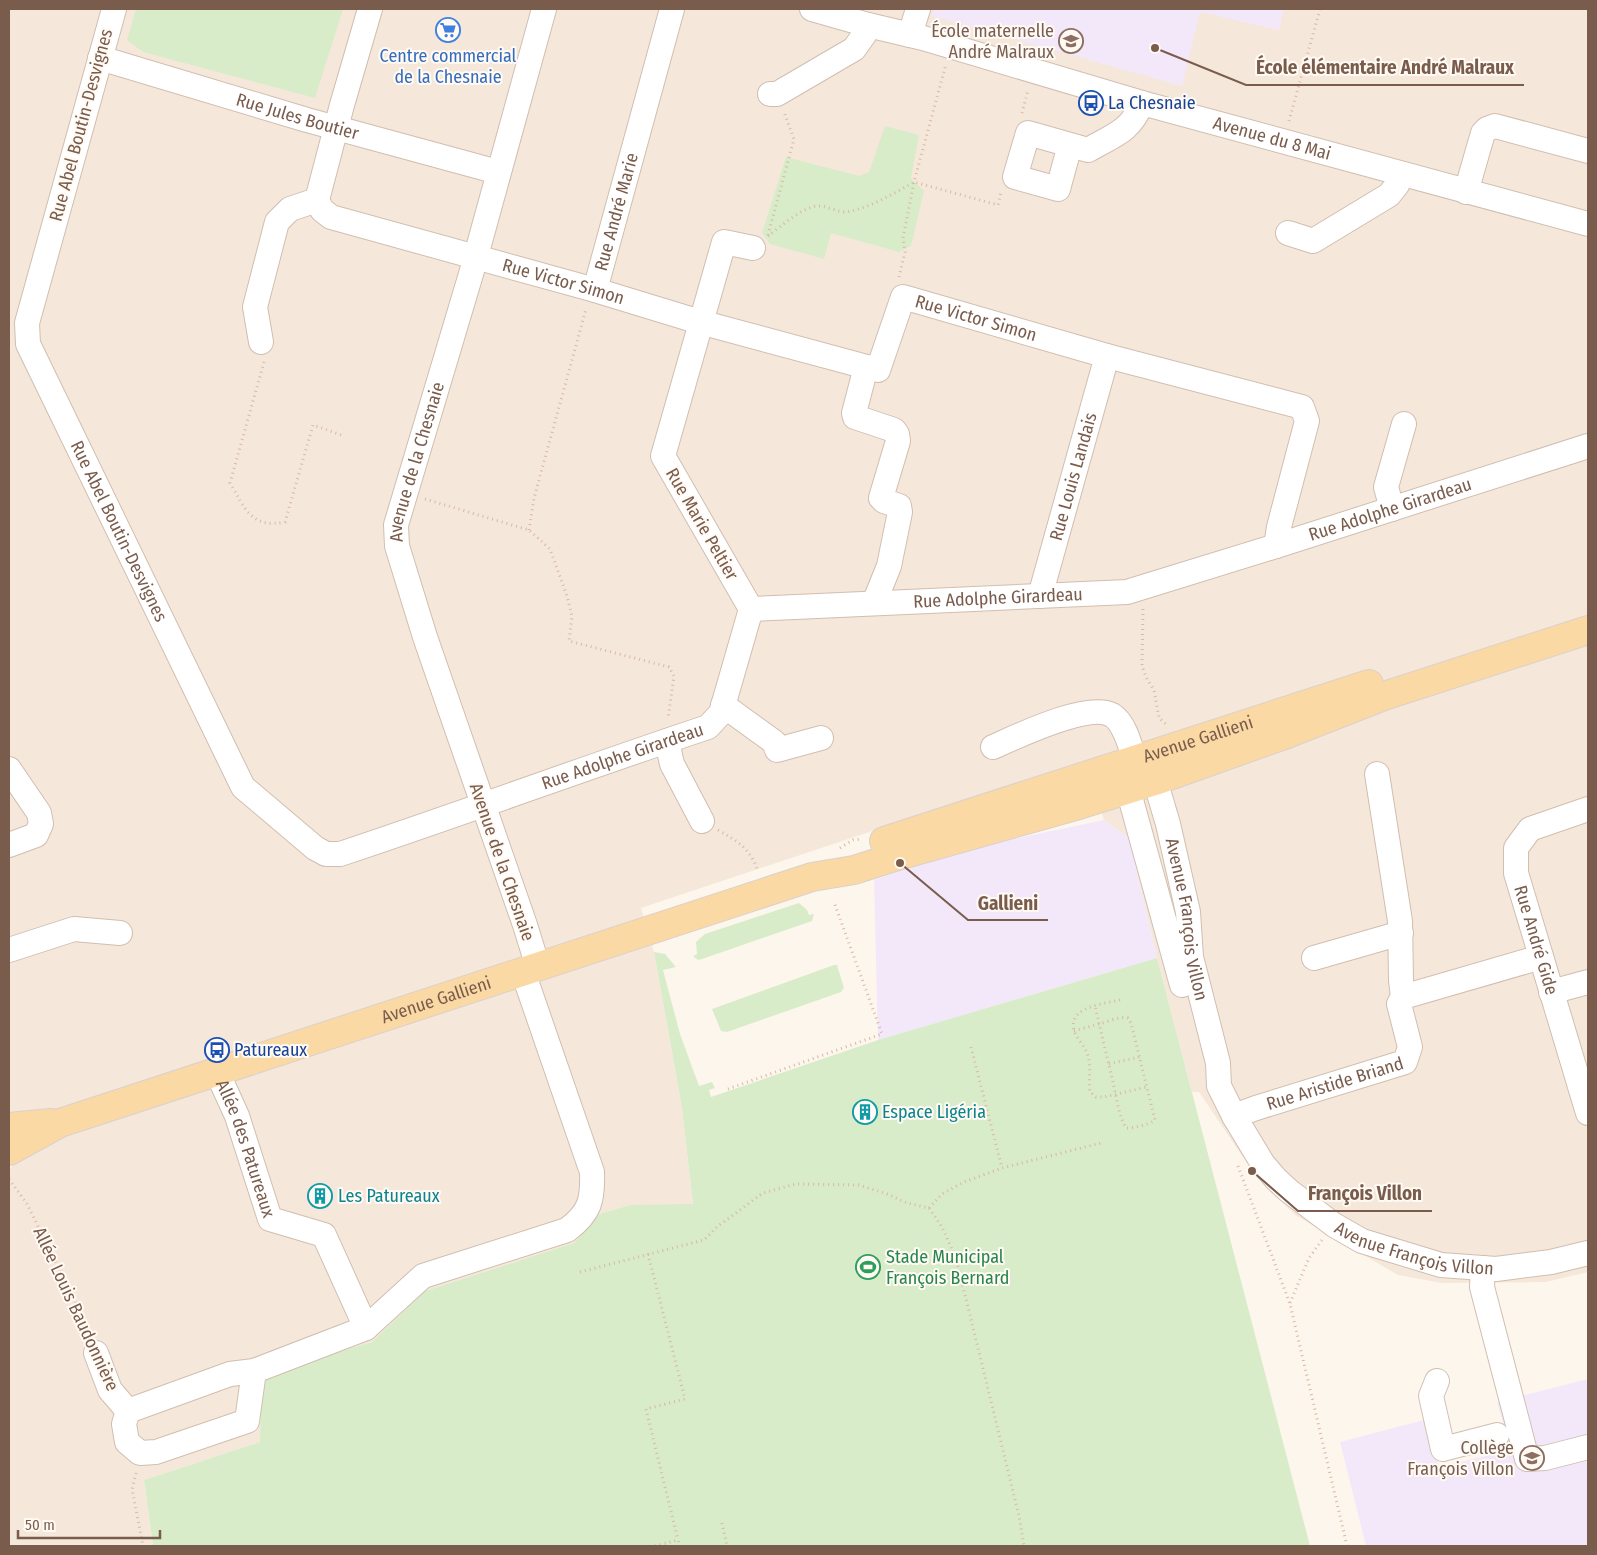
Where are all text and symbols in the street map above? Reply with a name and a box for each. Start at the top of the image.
supermarket icon: Centre commercial de la Chesnaie [435,17,461,43]
place label: École maternelle André Malraux [931,19,1054,63]
street label: Rue Abel Boutin-Desvignes [45,26,117,224]
school or university icon: École maternelle André Malraux [1058,28,1084,54]
place label: Centre commercial de la Chesnaie [380,45,517,88]
callout: École élémentaire André Malraux [1246,51,1524,85]
text: École élémentaire André Malraux [1256,54,1515,79]
street label: Rue Jules Boutier [234,88,362,145]
bus stop icon: La Chesnaie [1078,90,1104,116]
place label: La Chesnaie [1108,92,1196,114]
street label: Avenue du 8 Mai [1211,112,1333,165]
street label: Rue André Marie [590,150,643,273]
street label: Rue Victor Simon [500,254,627,309]
street label: Rue Victor Simon [913,290,1039,346]
street label: Avenue de la Chesnaie [385,379,449,542]
street label: Rue Louis Landais [1045,410,1102,543]
street label: Rue Abel Boutin-Desvignes [66,437,172,626]
street label: Rue Marie Peltier [661,464,743,585]
street label: Rue Adolphe Girardeau [1306,473,1474,546]
street label: Rue Adolphe Girardeau [913,583,1083,613]
street label: Avenue Gallieni [1140,711,1256,767]
street label: Rue Adolphe Girardeau [539,718,706,794]
street label: Avenue de la Chesnaie [465,780,539,944]
street label: Avenue François Villon [1161,836,1213,1003]
street label: Rue André Gide [1509,883,1563,998]
callout: Gallieni [968,886,1048,920]
text: Gallieni [978,892,1038,915]
street label: Avenue Gallieni [378,972,494,1028]
bus stop icon: Patureaux [204,1037,230,1063]
place label: Patureaux [234,1039,307,1061]
street label: Rue Aristide Briand [1264,1052,1406,1115]
street label: Allée des Patureaux [211,1076,280,1220]
building icon: Espace Ligéria [852,1099,878,1125]
place label: Espace Ligéria [882,1101,986,1123]
callout: François Villon [1298,1177,1432,1211]
text: François Villon [1308,1182,1422,1205]
building icon: Les Patureaux [307,1183,333,1209]
place label: Les Patureaux [338,1185,440,1207]
street label: Avenue François Villon [1331,1217,1495,1280]
street label: Allée Louis Baudonnière [28,1224,124,1394]
place label: Stade Municipal François Bernard [886,1246,1009,1289]
sports icon: Stade Municipal François Bernard [855,1254,881,1280]
place label: Collège François Villon [1407,1437,1514,1480]
school or university icon: Collège François Villon [1519,1445,1545,1471]
scale bar [18,1508,160,1540]
text: 50 m [25,1516,55,1534]

